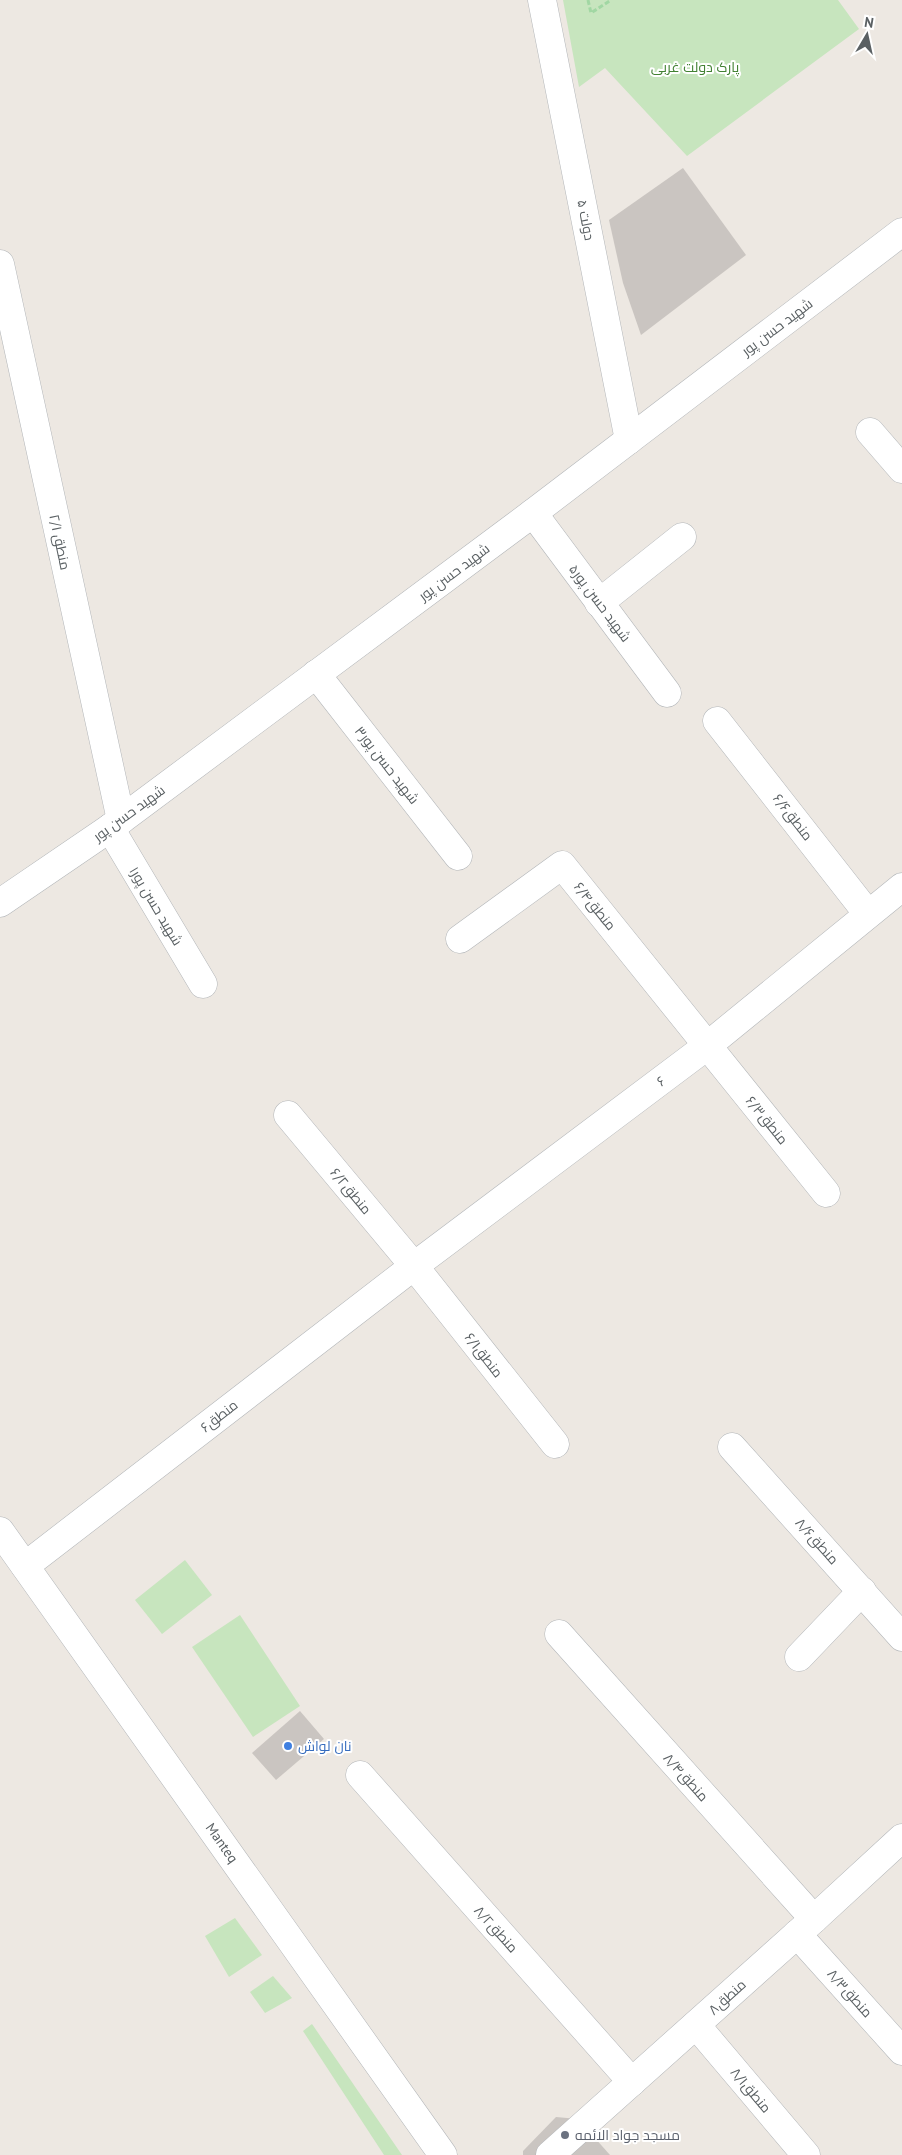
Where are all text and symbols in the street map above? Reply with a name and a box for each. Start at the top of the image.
north arrow [842,10,892,60]
text: N [863,13,875,32]
park label: پارک دولت غربی [651,58,739,77]
street label: ۵ دولت [573,198,599,242]
street label: شهید حسن پور [737,294,817,361]
street label: منطق ۲/۱ [45,512,75,572]
street label: شهید حسن پور [414,539,494,606]
street label: شهید حسن پور۵ [564,561,635,646]
street label: شهید حسن پور۳ [350,722,423,808]
street label: شهید حسن پور [89,781,169,847]
street label: منطق۶/۶ [769,790,817,844]
street label: شهید حسن پور۱ [124,863,187,949]
street label: منطق۶/۴ [570,878,620,934]
street label: ۶ [653,1072,669,1090]
street label: منطق۶/۳ [742,1092,792,1148]
street label: منطق۶/۲ [326,1164,376,1218]
street label: منطق۶/۱ [461,1329,507,1381]
street label: منطق۶ [197,1396,241,1436]
street label: منطق۸/۶ [791,1514,843,1568]
place label: نان لواش [298,1737,352,1755]
marker: نان لواش [282,1740,294,1752]
street label: منطق۸/۴ [660,1749,712,1805]
street label: Manteq [202,1820,242,1866]
street label: منطق۸/۲ [470,1902,522,1956]
street label: منطق۸/۳ [823,1965,877,2021]
street label: منطق۸ [704,1975,750,2019]
street label: منطق۸/۱ [727,2063,775,2117]
place label: مسجد جواد الائمه [575,2126,680,2144]
marker: مسجد جواد الائمه [559,2129,571,2141]

